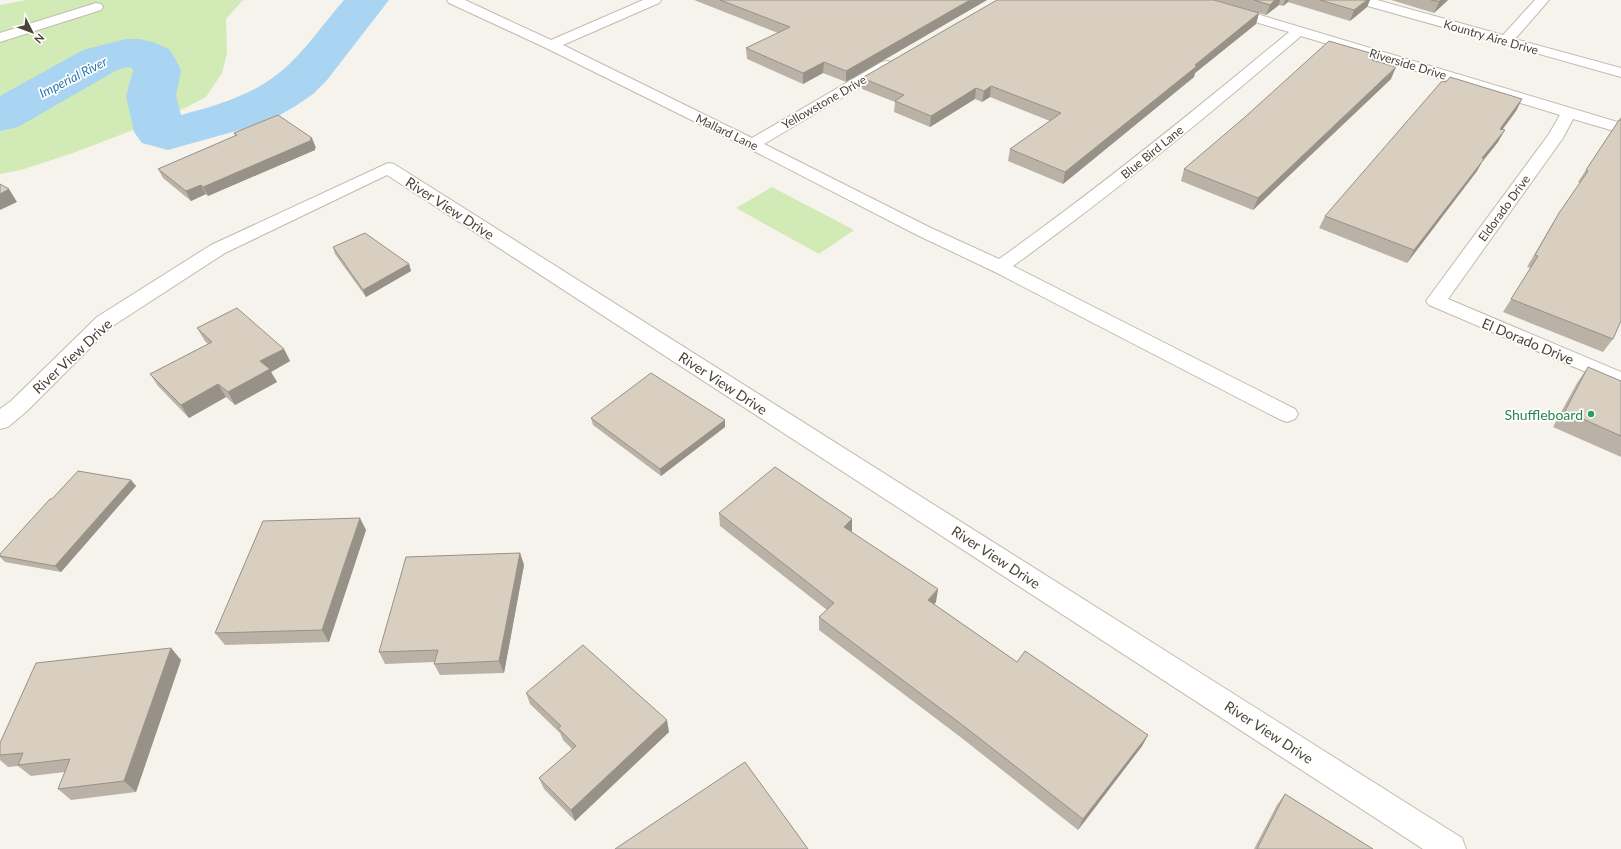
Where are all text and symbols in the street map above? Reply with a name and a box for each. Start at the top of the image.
north arrow [12,12,52,52]
street label: Kountry Aire Drive [1442,16,1540,58]
text: N [32,32,47,47]
street label: Riverside Drive [1368,45,1448,83]
water label: Imperial River [36,53,110,101]
street label: Yellowstone Drive [779,72,869,132]
street label: Mallard Lane [693,110,761,154]
street label: Blue Bird Lane [1118,122,1186,182]
street label: Eldorado Drive [1475,172,1533,244]
street label: River View Drive [403,173,497,243]
street label: El Dorado Drive [1480,314,1576,368]
street label: River View Drive [29,315,115,397]
street label: River View Drive [676,348,770,418]
place label: Shuffleboard [1504,406,1583,423]
marker: Shuffleboard [1586,409,1596,419]
street label: River View Drive [949,522,1043,592]
street label: River View Drive [1222,697,1316,767]

